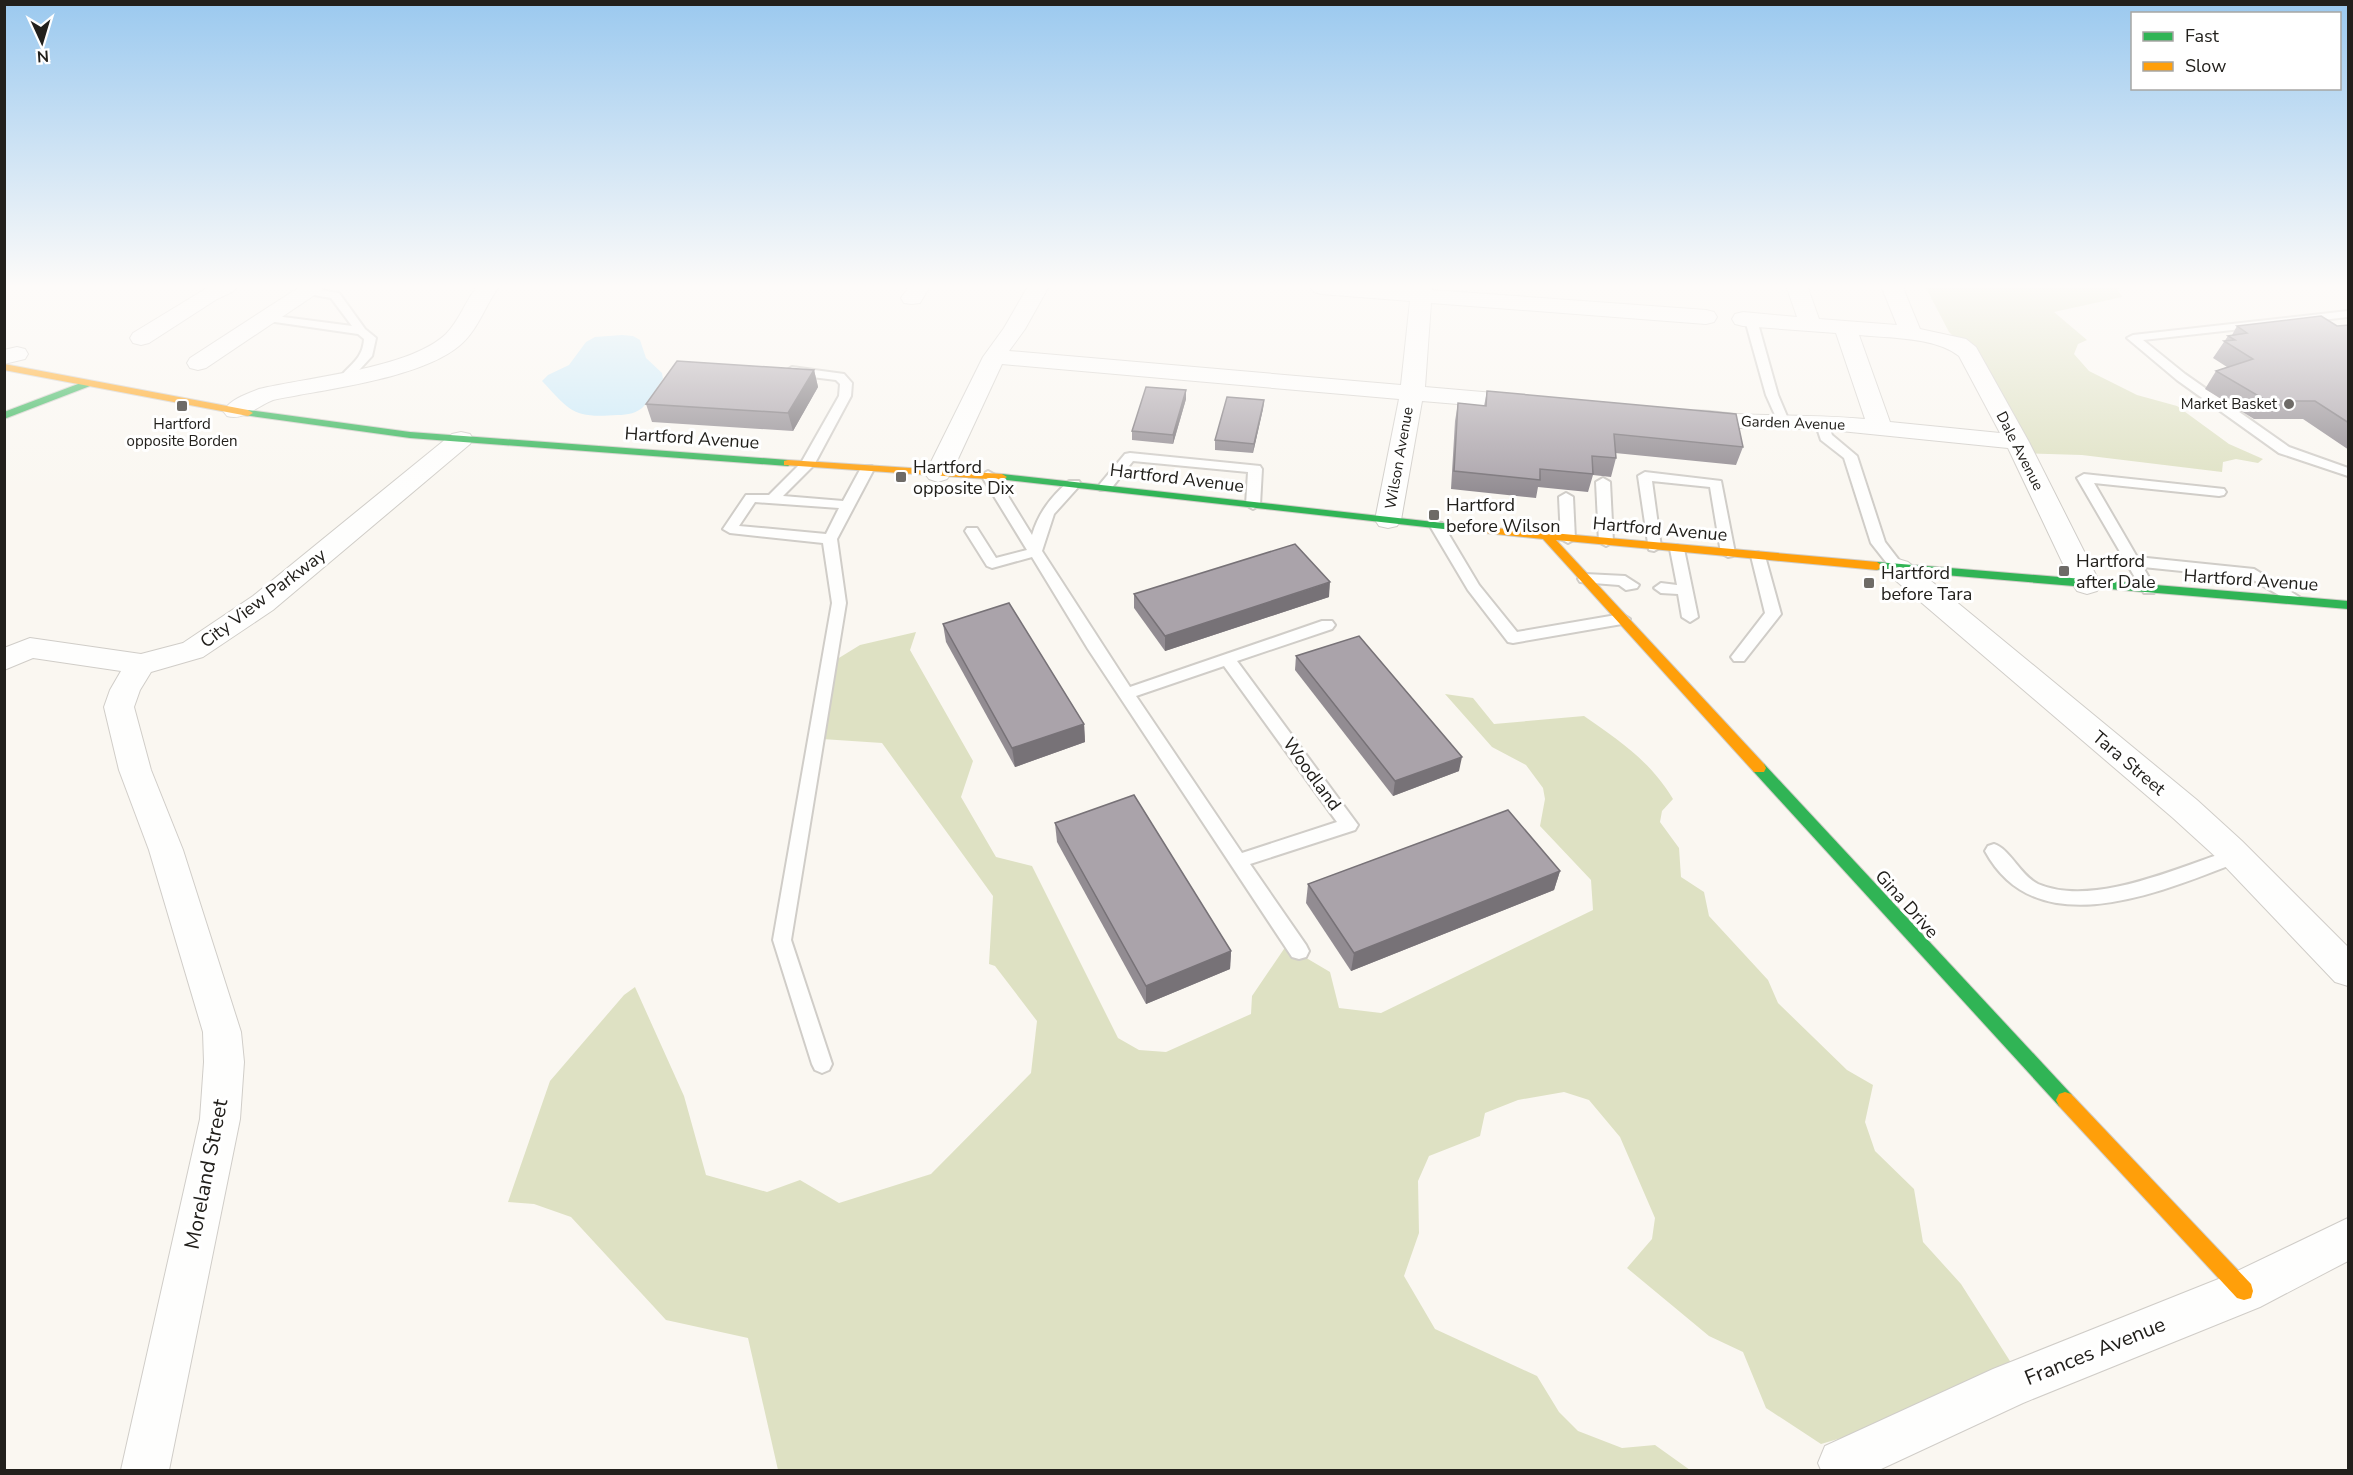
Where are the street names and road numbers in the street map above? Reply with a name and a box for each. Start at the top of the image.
street label: Wilson Avenue [1380,405,1418,511]
street label: Dale Avenue [1991,408,2049,494]
street label: Garden Avenue [1741,411,1845,435]
street label: Hartford Avenue [624,421,760,455]
street label: Hartford Avenue [1109,458,1245,498]
street label: Hartford Avenue [1592,511,1728,547]
street label: City View Parkway [195,542,331,653]
street label: Hartford Avenue [2183,563,2319,597]
street label: Tara Street [2087,725,2171,801]
street label: Woodland [1277,733,1347,815]
street label: Gina Drive [1870,865,1944,943]
street label: Moreland Street [178,1096,234,1251]
street label: Frances Avenue [2020,1310,2170,1392]

